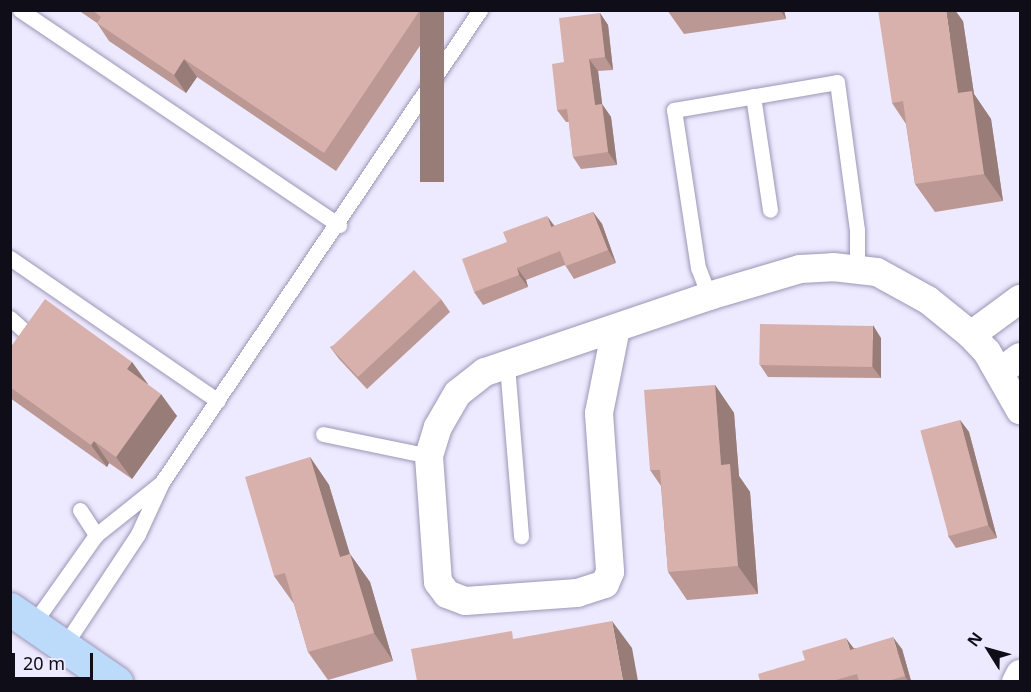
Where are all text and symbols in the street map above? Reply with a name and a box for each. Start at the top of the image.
north arrow [959,620,1019,680]
text: N [962,627,987,651]
scale bar [15,641,96,679]
text: 20 m [23,651,65,675]

